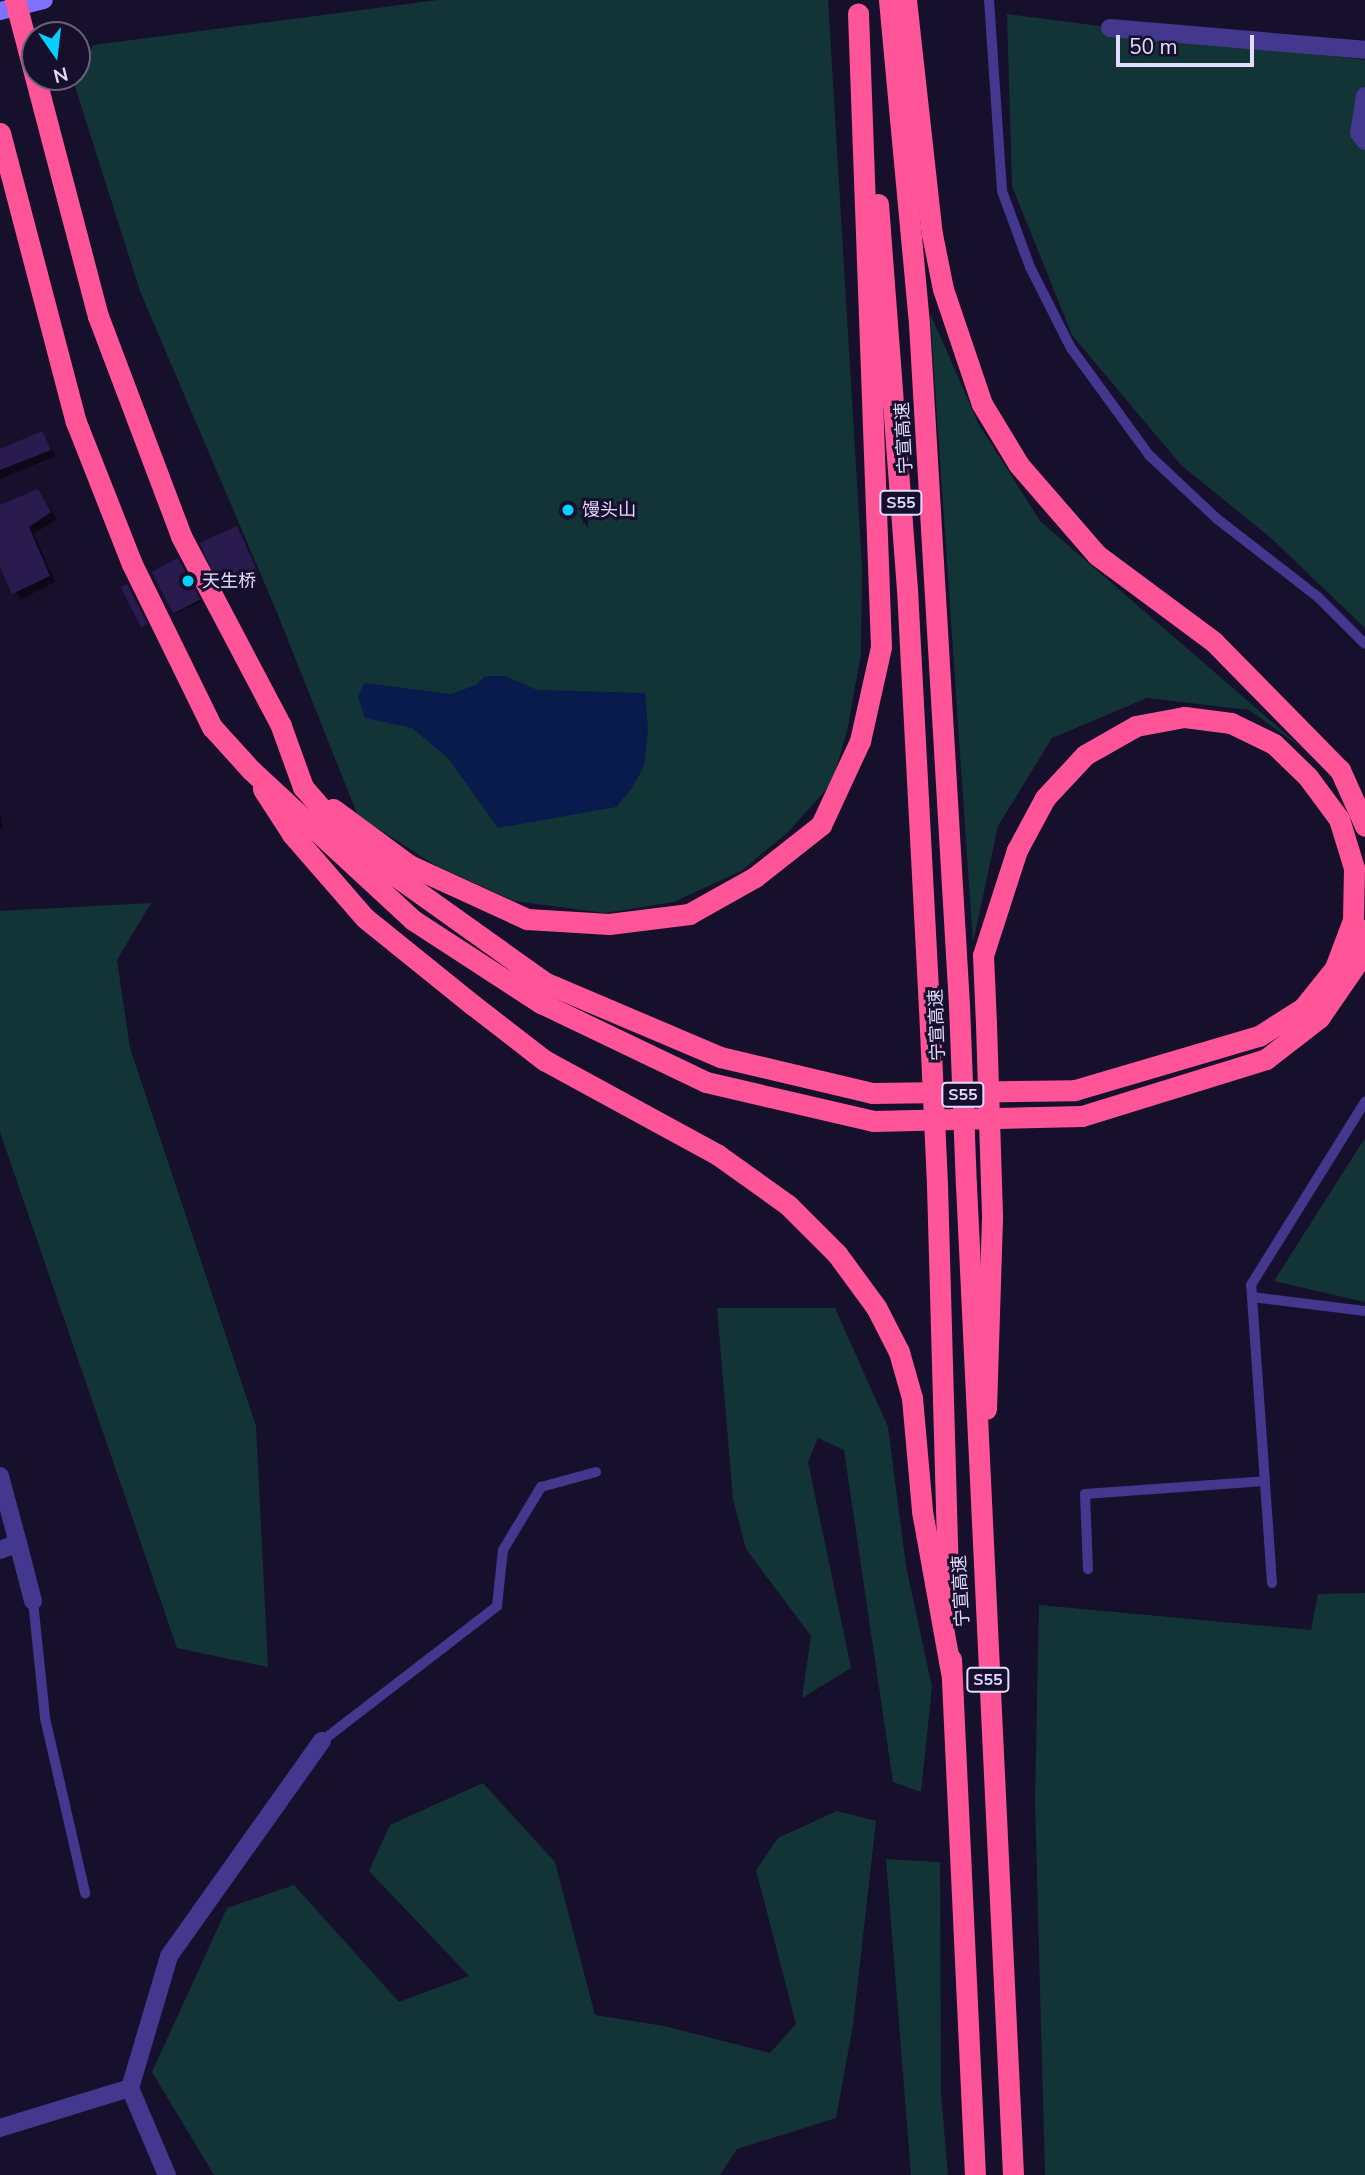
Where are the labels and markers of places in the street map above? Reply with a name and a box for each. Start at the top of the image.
place label: 馒头山 [582,499,636,521]
marker: 馒头山 [560,502,576,518]
place label: 天生桥 [202,570,256,592]
marker: 天生桥 [180,573,196,589]

